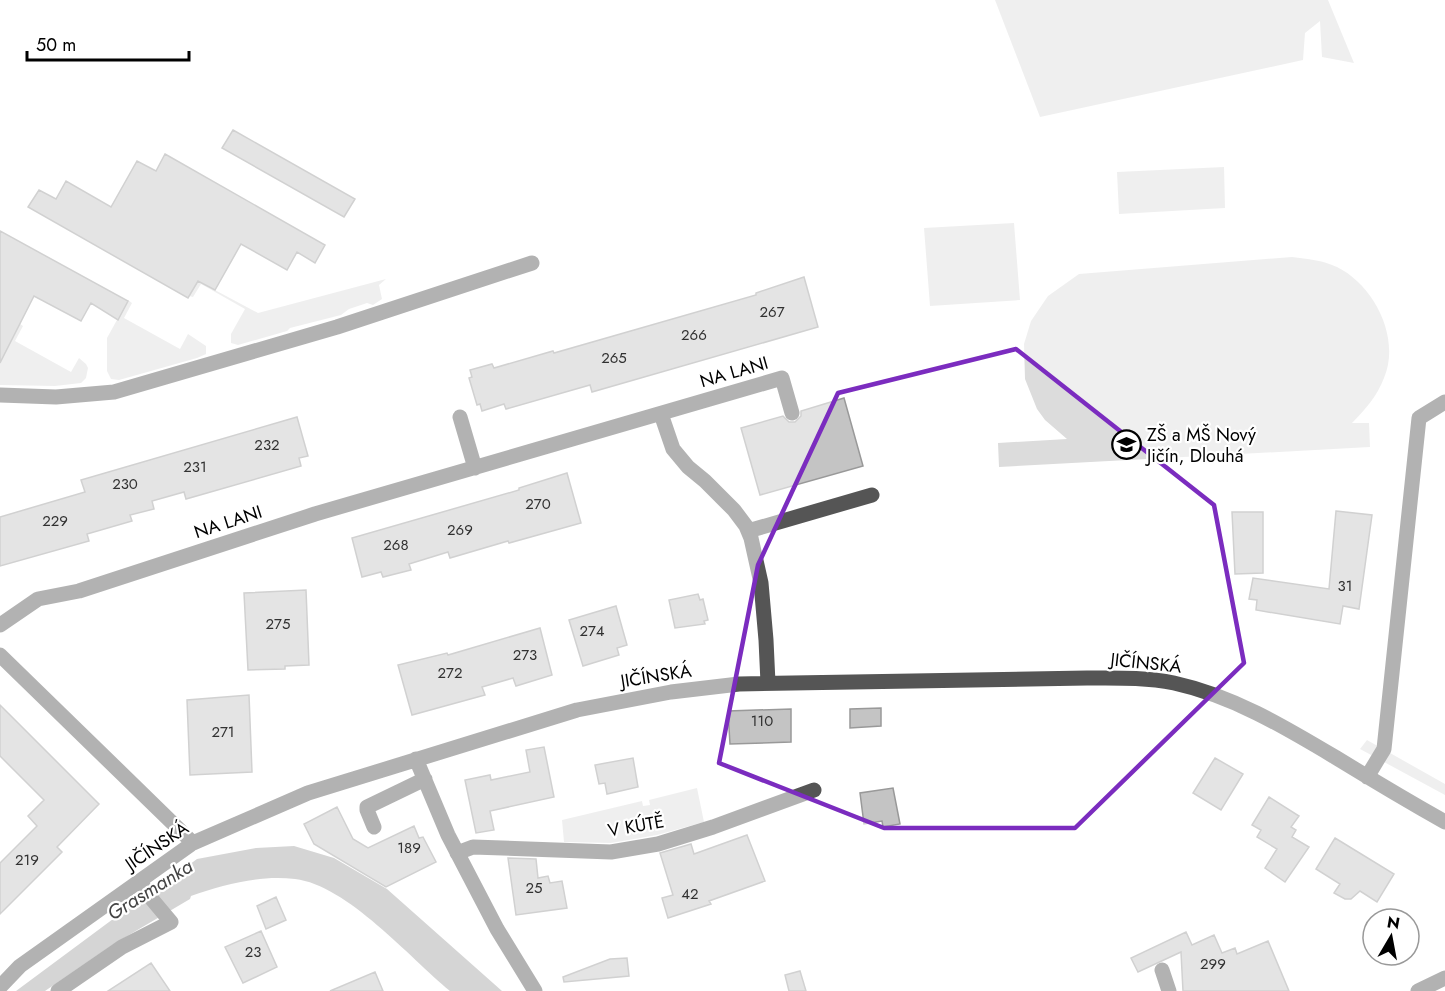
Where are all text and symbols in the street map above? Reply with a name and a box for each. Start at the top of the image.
scale bar [27,24,189,62]
text: 50 m [36,32,76,58]
house number: 267 [759,301,785,323]
house number: 266 [681,324,707,346]
house number: 265 [601,347,627,369]
street label: NA LANI [697,350,771,394]
place label: ZŠ a MŠ Nový Jičín, Dlouhá [1145,422,1256,469]
school or university icon: ZŠ a MŠ Nový Jičín, Dlouhá [1110,429,1142,461]
house number: 232 [254,434,280,456]
house number: 231 [183,456,207,478]
house number: 230 [112,473,138,495]
house number: 270 [525,493,551,515]
street label: NA LANI [191,499,265,545]
house number: 229 [42,510,68,532]
house number: 269 [447,519,473,541]
house number: 268 [383,534,409,556]
house number: 31 [1338,575,1352,597]
house number: 275 [266,613,290,635]
house number: 274 [579,620,605,642]
house number: 273 [513,644,537,666]
street label: JIČÍNSKÁ [1107,646,1183,680]
street label: JIČÍNSKÁ [617,658,693,695]
house number: 272 [438,662,462,684]
house number: 110 [751,710,773,732]
house number: 271 [211,721,235,743]
street label: V KÚTĚ [606,808,666,844]
street label: JIČÍNSKÁ [118,815,194,878]
house number: 189 [397,837,421,859]
house number: 219 [15,849,39,871]
water label: Grasmanka [101,852,199,928]
house number: 25 [526,877,543,899]
house number: 42 [681,883,699,905]
north arrow [1361,907,1421,967]
text: N [1385,910,1402,935]
house number: 23 [245,941,261,963]
house number: 299 [1200,953,1226,975]

